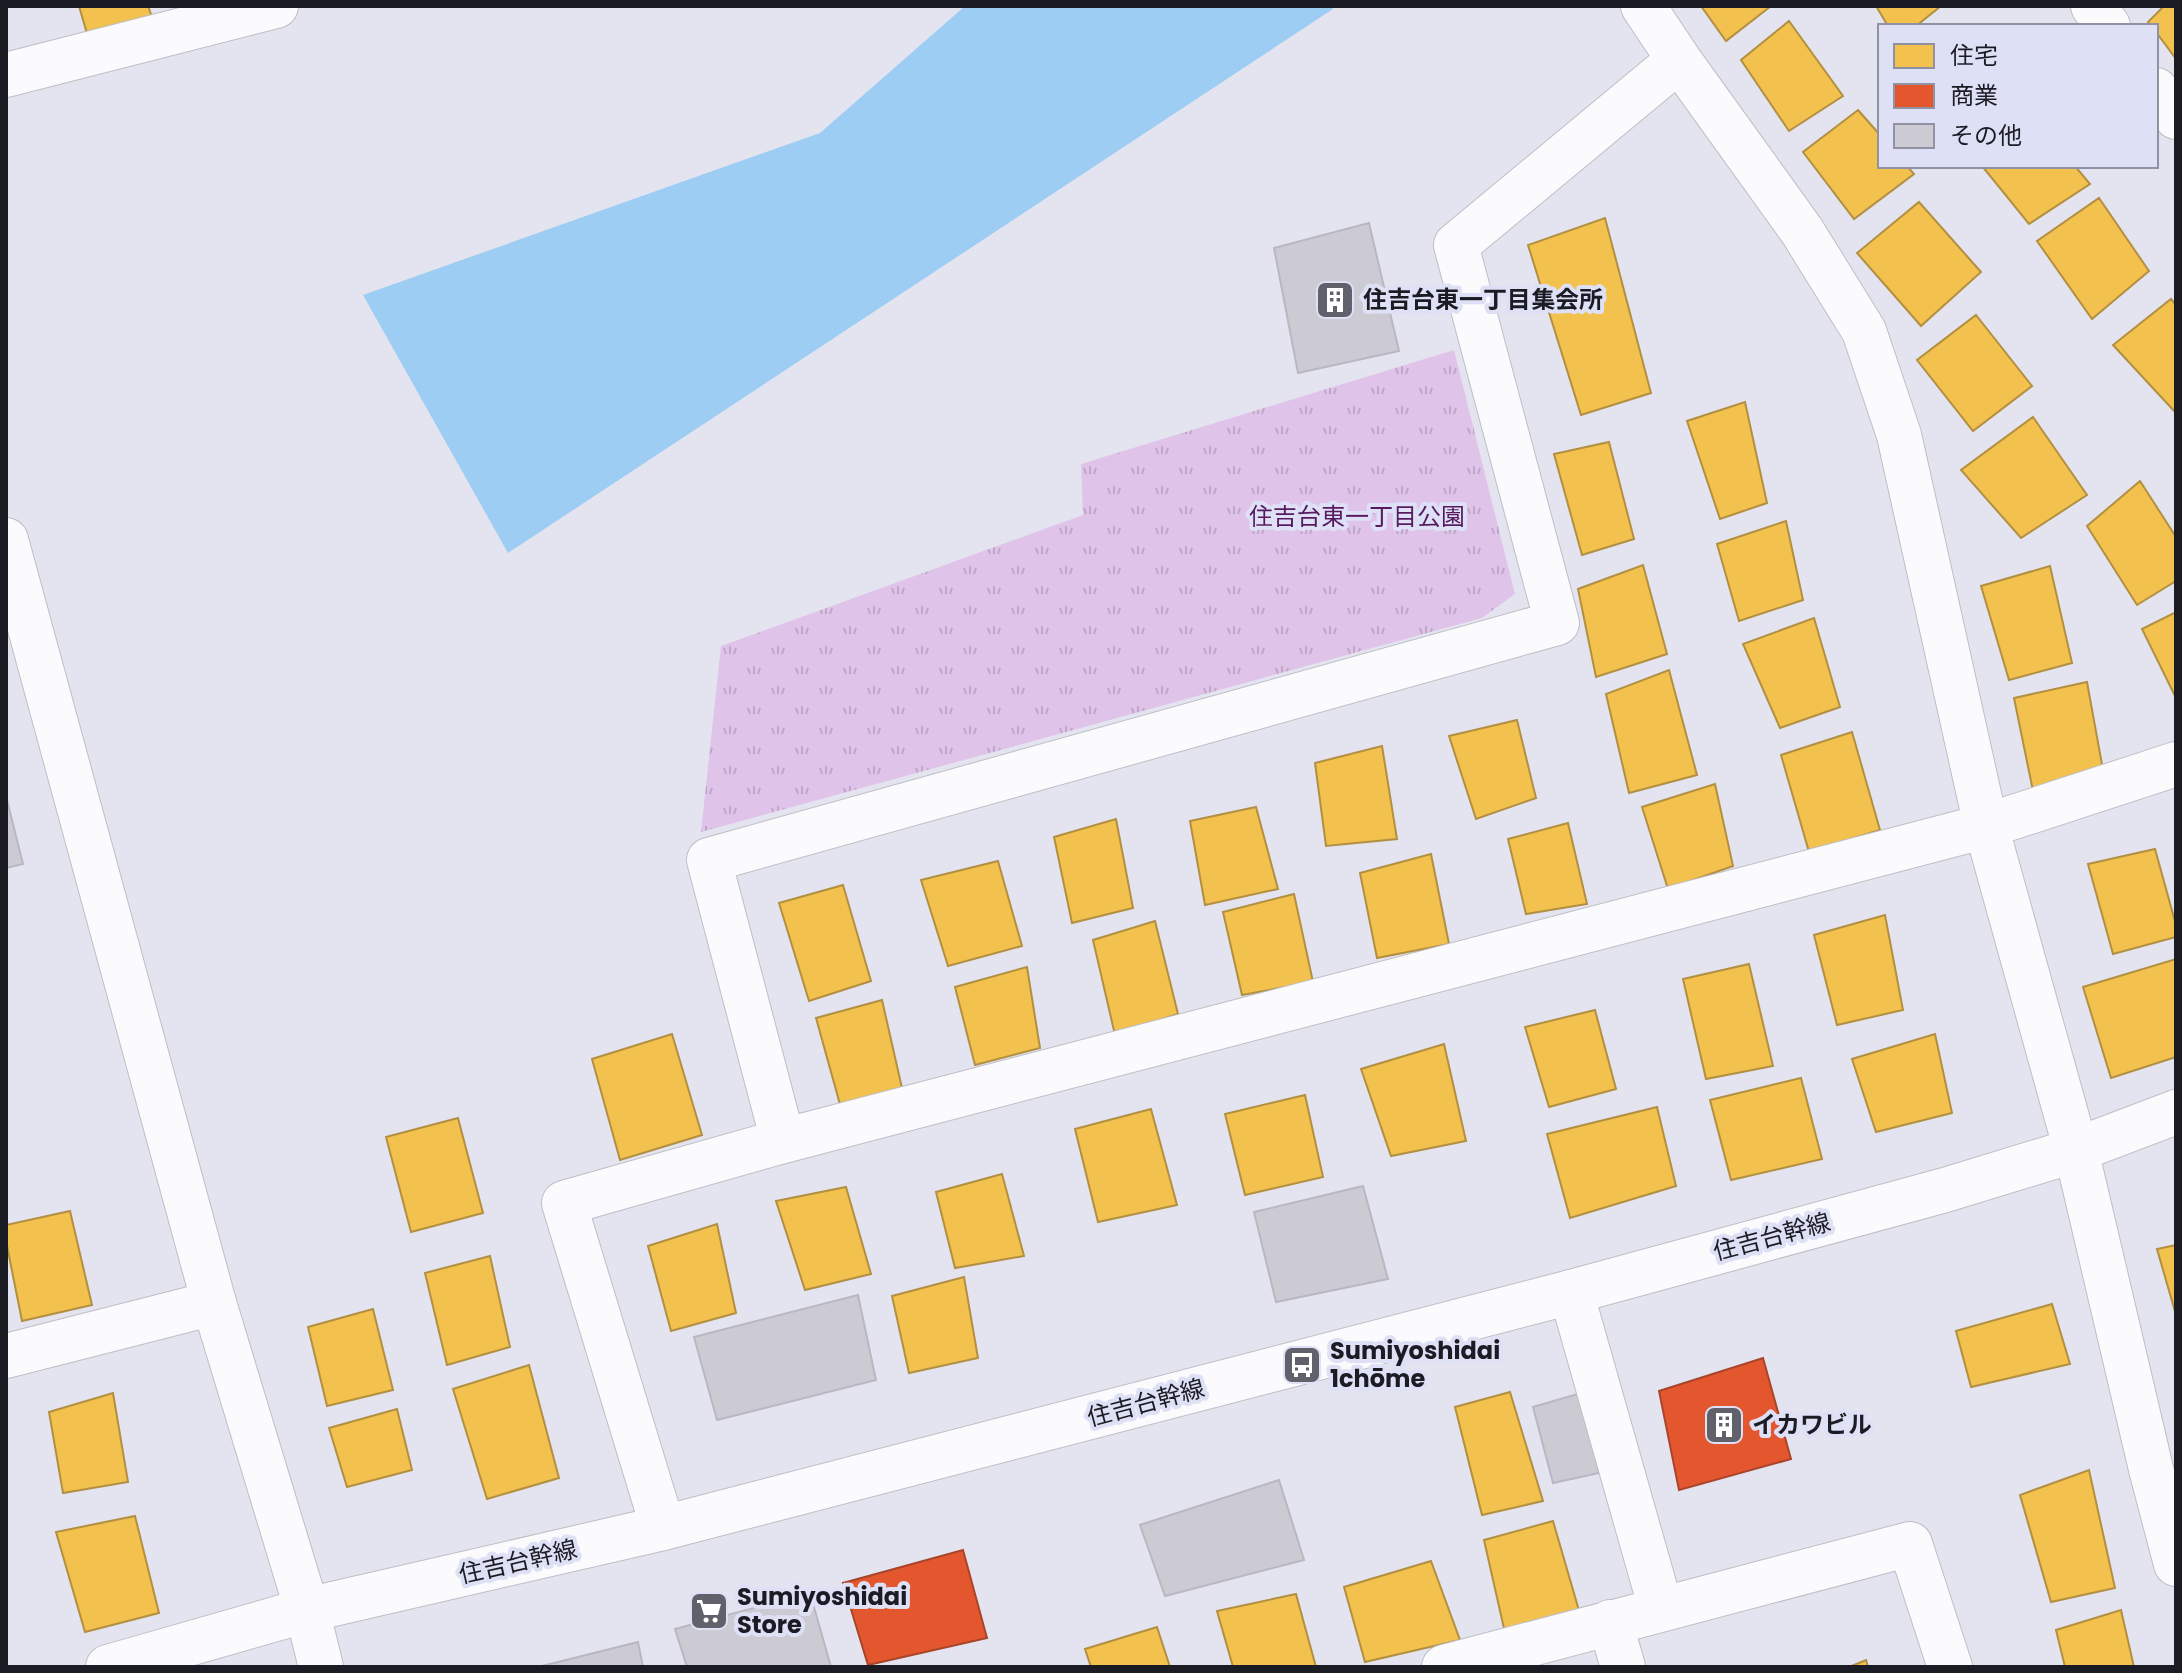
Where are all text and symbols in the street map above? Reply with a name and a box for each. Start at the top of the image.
legend [1878,24,2158,168]
text: 住宅 [1950,39,1998,72]
text: 商業 [1950,79,1998,112]
text: その他 [1950,119,2022,152]
building icon: 住吉台東一丁目集会所 [1314,279,1356,321]
place label: 住吉台東一丁目集会所 [1363,283,1603,316]
park label: 住吉台東一丁目公園 [1249,500,1465,533]
street label: 住吉台幹線 [1710,1205,1834,1268]
place label: Sumiyoshidai 1chōme [1330,1334,1500,1395]
bus stop icon: Sumiyoshidai 1chōme [1281,1344,1323,1386]
street label: 住吉台幹線 [1084,1371,1208,1434]
building icon: イカワビル [1703,1404,1745,1446]
place label: イカワビル [1752,1408,1872,1441]
street label: 住吉台幹線 [456,1532,580,1591]
place label: Sumiyoshidai Store [737,1580,907,1641]
supermarket icon: Sumiyoshidai Store [688,1590,730,1632]

